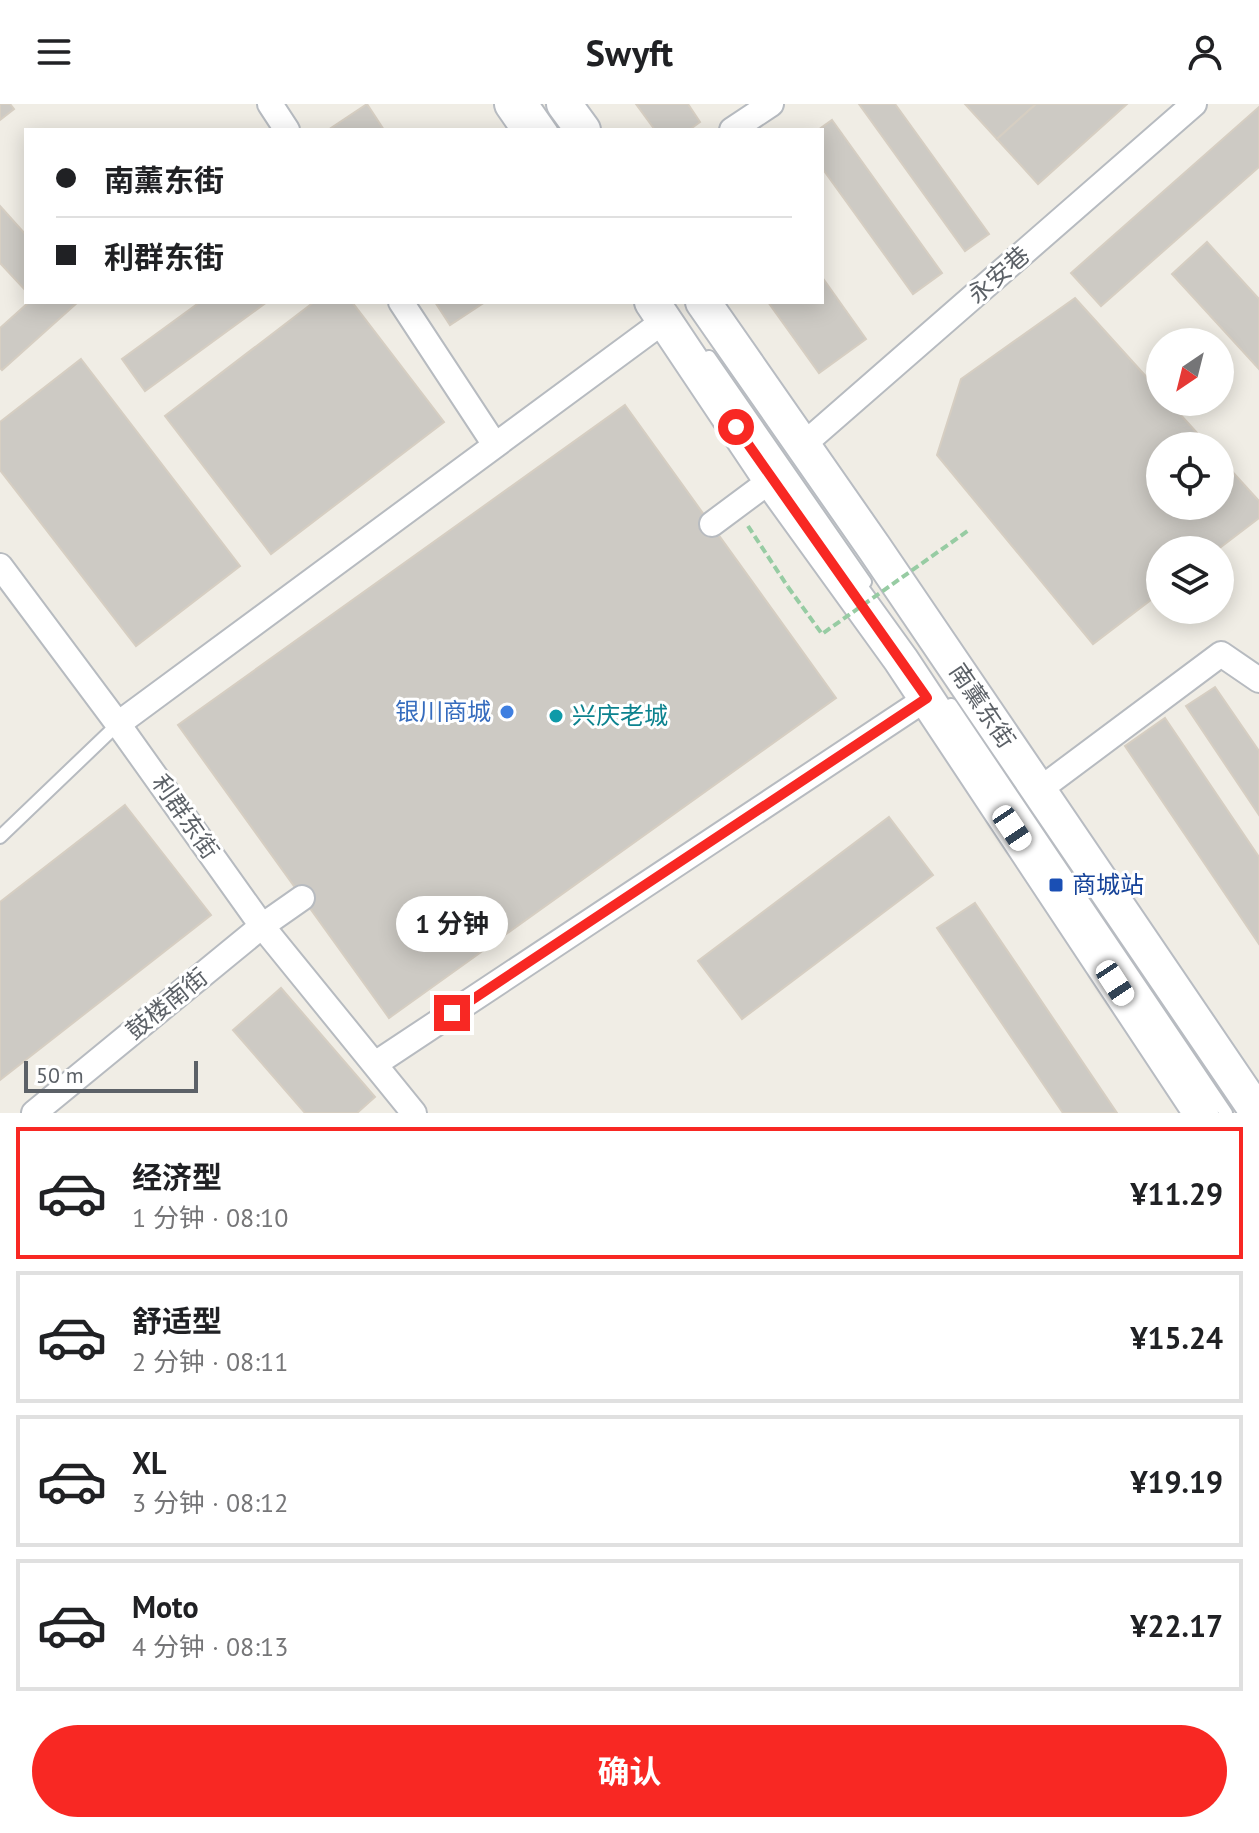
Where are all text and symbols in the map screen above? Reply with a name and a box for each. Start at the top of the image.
text: Swyft [586,29,673,76]
icon: menu [32,30,76,74]
icon: person [1183,30,1227,74]
text: 南薰东街 [104,160,224,199]
text: 利群东街 [104,237,224,276]
street label: 永安巷 [961,239,1036,310]
north arrow [1146,328,1234,416]
map controls [1146,328,1234,624]
route start [718,409,754,445]
button: locate [1146,432,1234,520]
button: layers [1146,536,1234,624]
street label: 南薰东街 [943,657,1022,754]
place label: 银川商城 [395,696,491,727]
place label: 兴庆老城 [572,700,668,731]
marker: 银川商城 [498,703,516,721]
marker: 兴庆老城 [547,707,565,725]
street label: 利群东街 [145,769,226,865]
car [989,801,1035,855]
place label: 商城站 [1072,869,1144,900]
marker: 商城站 [1047,876,1065,894]
callout: 1 分钟 [396,897,508,953]
text: 1 分钟 [415,907,489,940]
car [1092,956,1138,1010]
street label: 鼓楼南街 [120,961,214,1046]
route end [434,995,470,1031]
scale bar [24,1057,198,1093]
text: 50 m [36,1061,84,1089]
icon: car [36,1157,108,1229]
text: 经济型 [132,1157,222,1196]
text: ¥11.29 [1131,1174,1223,1213]
text: 1 分钟 · 08:10 [132,1201,288,1234]
icon: car [36,1301,108,1373]
text: 舒适型 [132,1301,222,1340]
text: ¥15.24 [1131,1318,1223,1357]
text: 2 分钟 · 08:11 [132,1345,288,1378]
text: XL [132,1443,166,1482]
icon: car [36,1445,108,1517]
text: ¥19.19 [1131,1462,1223,1501]
text: 3 分钟 · 08:12 [132,1486,288,1519]
text: Moto [132,1587,199,1626]
icon: car [36,1589,108,1661]
text: ¥22.17 [1131,1606,1223,1645]
text: 4 分钟 · 08:13 [132,1630,288,1663]
button: 确认 [32,1725,1227,1817]

